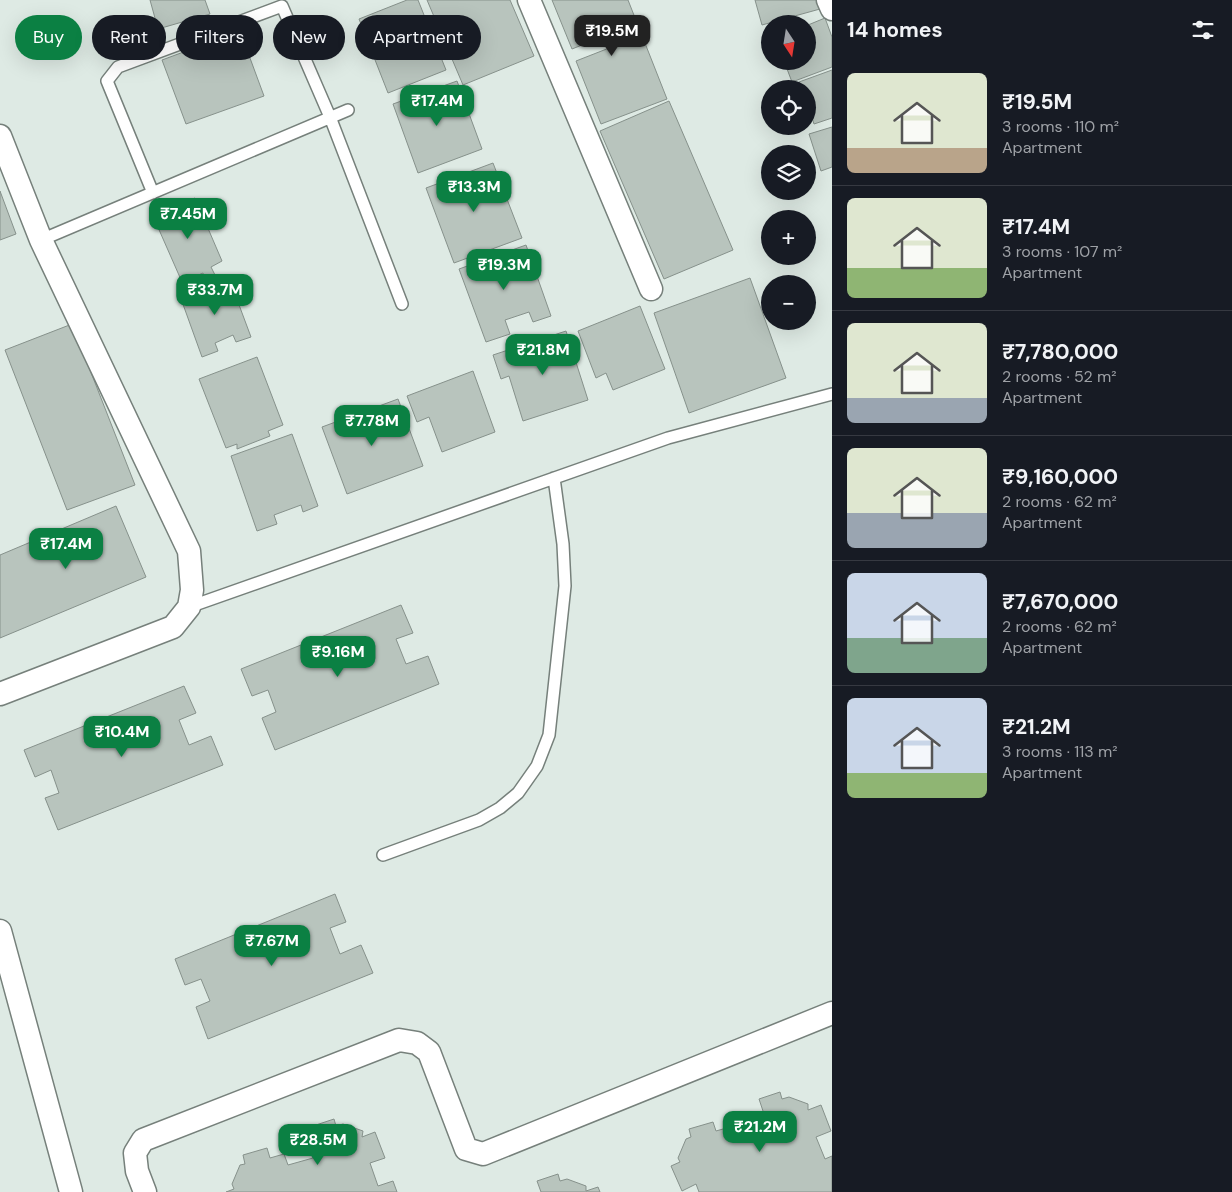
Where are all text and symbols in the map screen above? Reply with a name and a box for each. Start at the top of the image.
chip: Buy [15,15,82,60]
chip: Rent [92,15,166,60]
chip: Filters [176,15,263,60]
chip: New [273,15,345,60]
chip: Apartment [355,15,481,60]
pin: ₹19.5M [571,15,653,57]
north arrow [761,15,816,70]
map controls [761,15,816,330]
text: 14 homes [847,16,943,44]
icon: filters [1189,16,1217,44]
text: ₹19.5M [585,20,639,41]
button: locate [761,80,816,135]
pin: ₹17.4M [396,84,478,127]
text: ₹19.5M [1002,88,1072,116]
text: ₹17.4M [411,90,463,111]
icon: home [887,93,947,153]
text: 3 rooms · 110 m² [1002,116,1119,137]
text: Apartment [1002,137,1082,158]
button: layers [761,145,816,200]
pin: ₹13.3M [433,170,515,213]
text: ₹13.3M [447,176,501,197]
pin: ₹7.45M [147,198,229,240]
text: ₹7.45M [160,203,216,224]
button: + [761,210,816,265]
text: ₹17.4M [1002,213,1070,241]
icon: home [887,218,947,278]
text: 3 rooms · 107 m² [1002,241,1122,262]
pin: ₹19.3M [463,248,545,291]
text: ₹19.3M [477,254,531,275]
text: Apartment [1002,262,1082,283]
pin: ₹33.7M [174,274,256,316]
button: − [761,275,816,330]
text: ₹33.7M [187,279,243,300]
pin: ₹21.8M [502,334,584,376]
text: ₹7,780,000 [1002,338,1118,366]
text: ₹21.8M [516,339,570,360]
icon: home [887,343,947,403]
text: 2 rooms · 52 m² [1002,366,1117,387]
text: Apartment [1002,387,1082,408]
pin: ₹7.78M [331,404,413,447]
text: ₹7.78M [345,410,399,431]
text: ₹9,160,000 [1002,463,1118,491]
icon: home [887,468,947,528]
text: 2 rooms · 62 m² [1002,491,1117,512]
text: Apartment [1002,512,1082,533]
pin: ₹17.4M [25,528,107,570]
text: ₹17.4M [40,533,92,554]
text: ₹7,670,000 [1002,588,1118,616]
icon: home [887,593,947,653]
text: 2 rooms · 62 m² [1002,616,1117,637]
pin: ₹9.16M [297,636,379,678]
text: Apartment [1002,637,1082,658]
text: ₹9.16M [311,641,365,662]
text: ₹21.2M [1002,713,1071,741]
pin: ₹10.4M [81,716,163,758]
icon: home [887,718,947,778]
text: ₹10.4M [95,721,149,742]
text: 3 rooms · 113 m² [1002,741,1118,762]
text: Apartment [1002,762,1082,783]
pin: ₹7.67M [231,924,313,967]
text: ₹7.67M [245,930,299,951]
pin: ₹21.2M [719,1110,801,1153]
text: ₹21.2M [734,1116,786,1137]
pin: ₹28.5M [277,1124,359,1166]
text: ₹28.5M [289,1129,347,1150]

